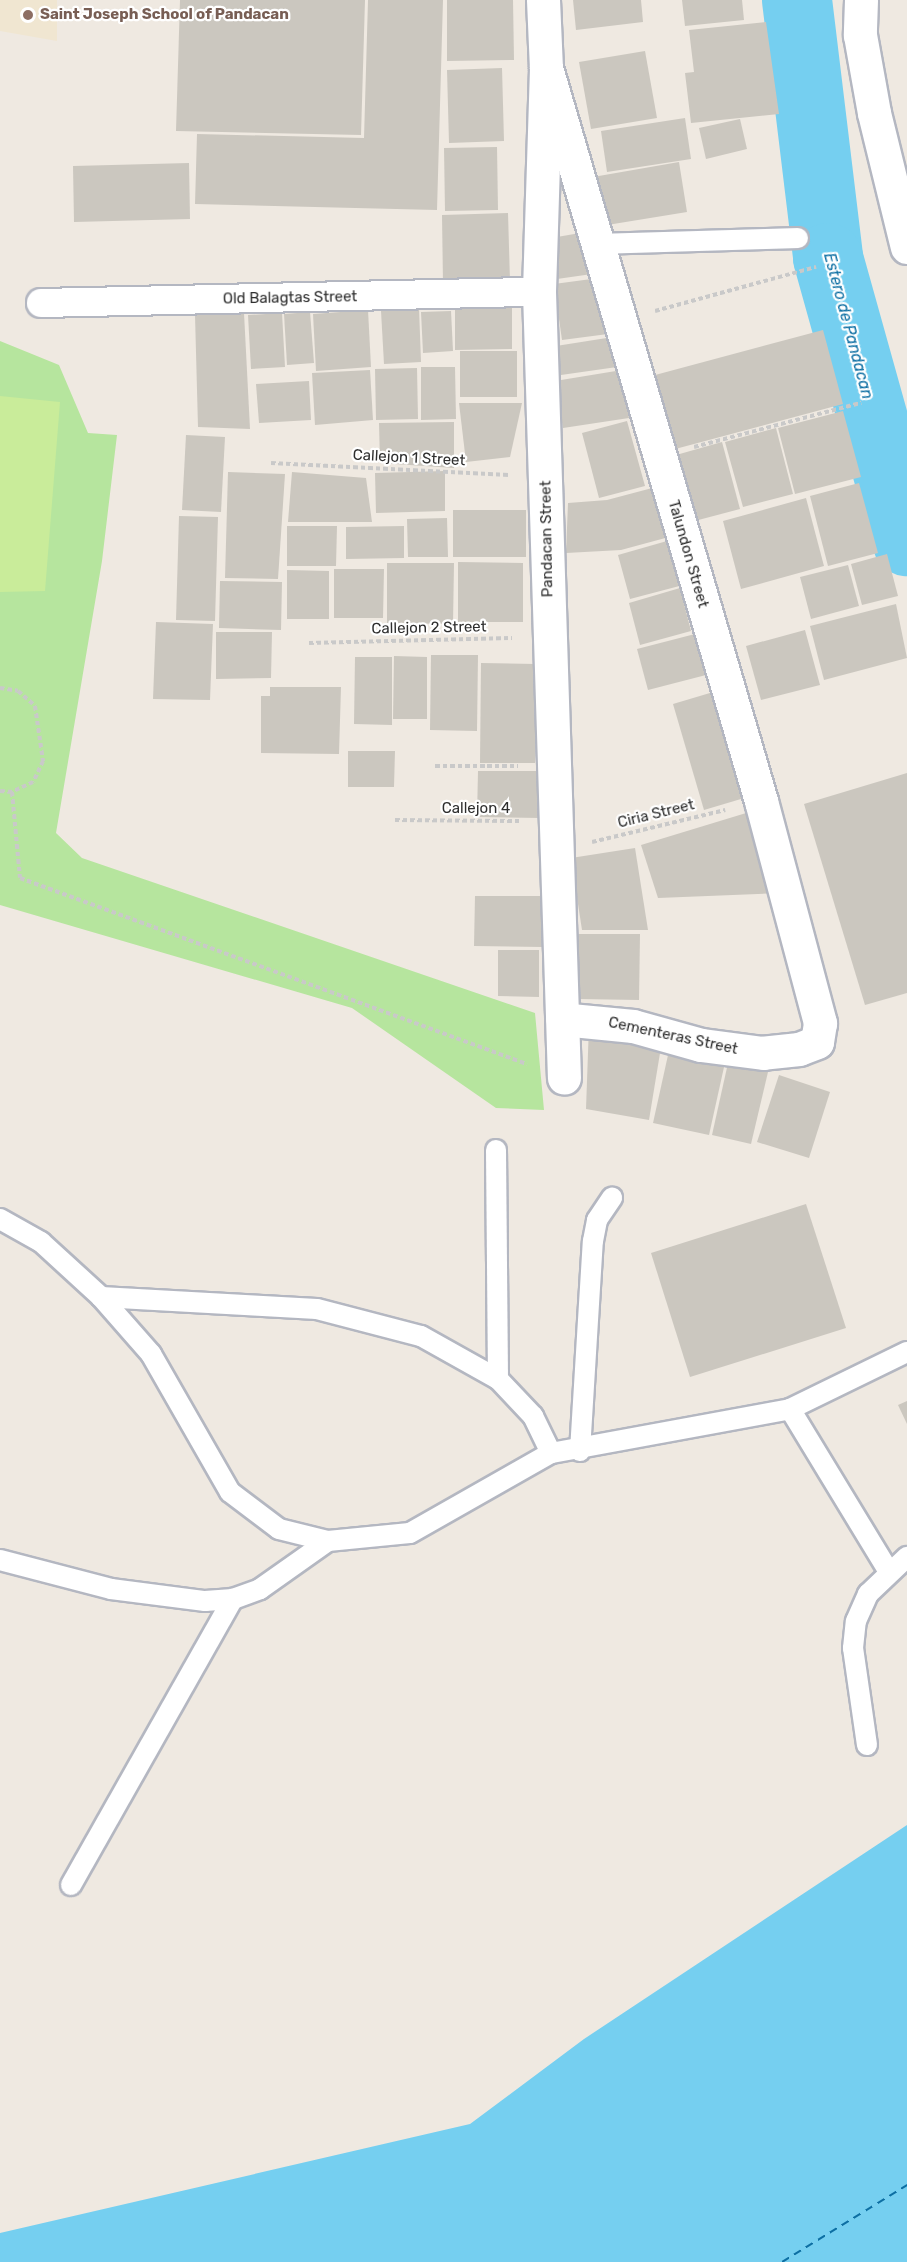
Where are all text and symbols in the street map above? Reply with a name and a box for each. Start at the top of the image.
place label: Saint Joseph School of Pandacan [40,6,289,24]
marker: Saint Joseph School of Pandacan [21,8,35,22]
water label: Estero de Pandacan [819,251,877,401]
street label: Old Balagtas Street [223,288,357,308]
street label: Callejon 1 Street [352,446,466,470]
street label: Pandacan Street [537,480,557,598]
street label: Talundon Street [664,498,712,610]
street label: Callejon 2 Street [371,618,487,638]
street label: Ciria Street [616,796,696,832]
street label: Callejon 4 [442,800,510,818]
street label: Cementeras Street [607,1013,739,1059]

